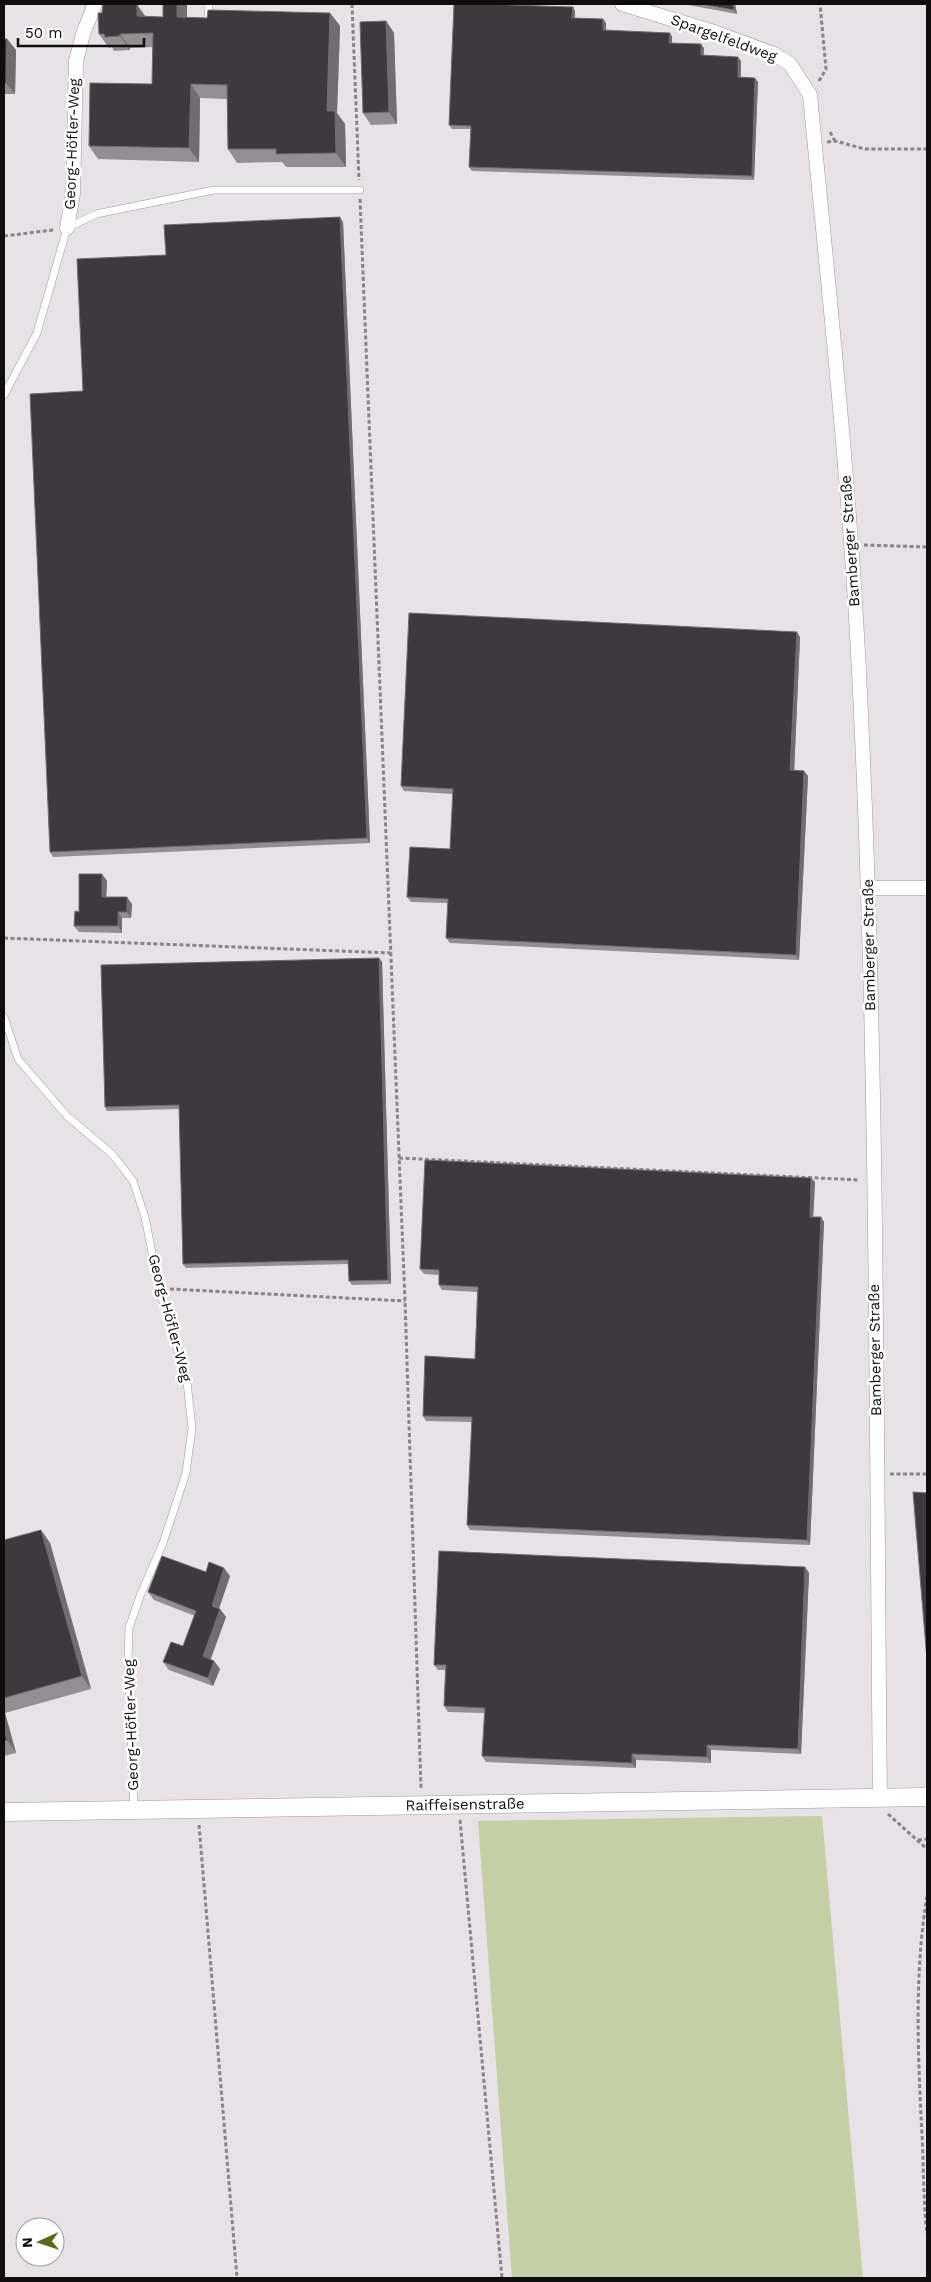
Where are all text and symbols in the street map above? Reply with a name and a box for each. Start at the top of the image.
street label: Spargelfeldweg [668,10,780,66]
scale bar [18,15,144,47]
text: 50 m [25,24,62,42]
street label: Georg-Höfler-Weg [61,78,83,210]
street label: Bamberger Straße [836,474,864,608]
street label: Bamberger Straße [859,879,879,1011]
street label: Georg-Höfler-Weg [144,1252,196,1384]
street label: Bamberger Straße [865,1284,885,1416]
street label: Georg-Höfler-Weg [120,1659,142,1791]
street label: Raiffeisenstraße [405,1795,525,1814]
north arrow [15,2217,65,2267]
text: N [19,2237,35,2248]

